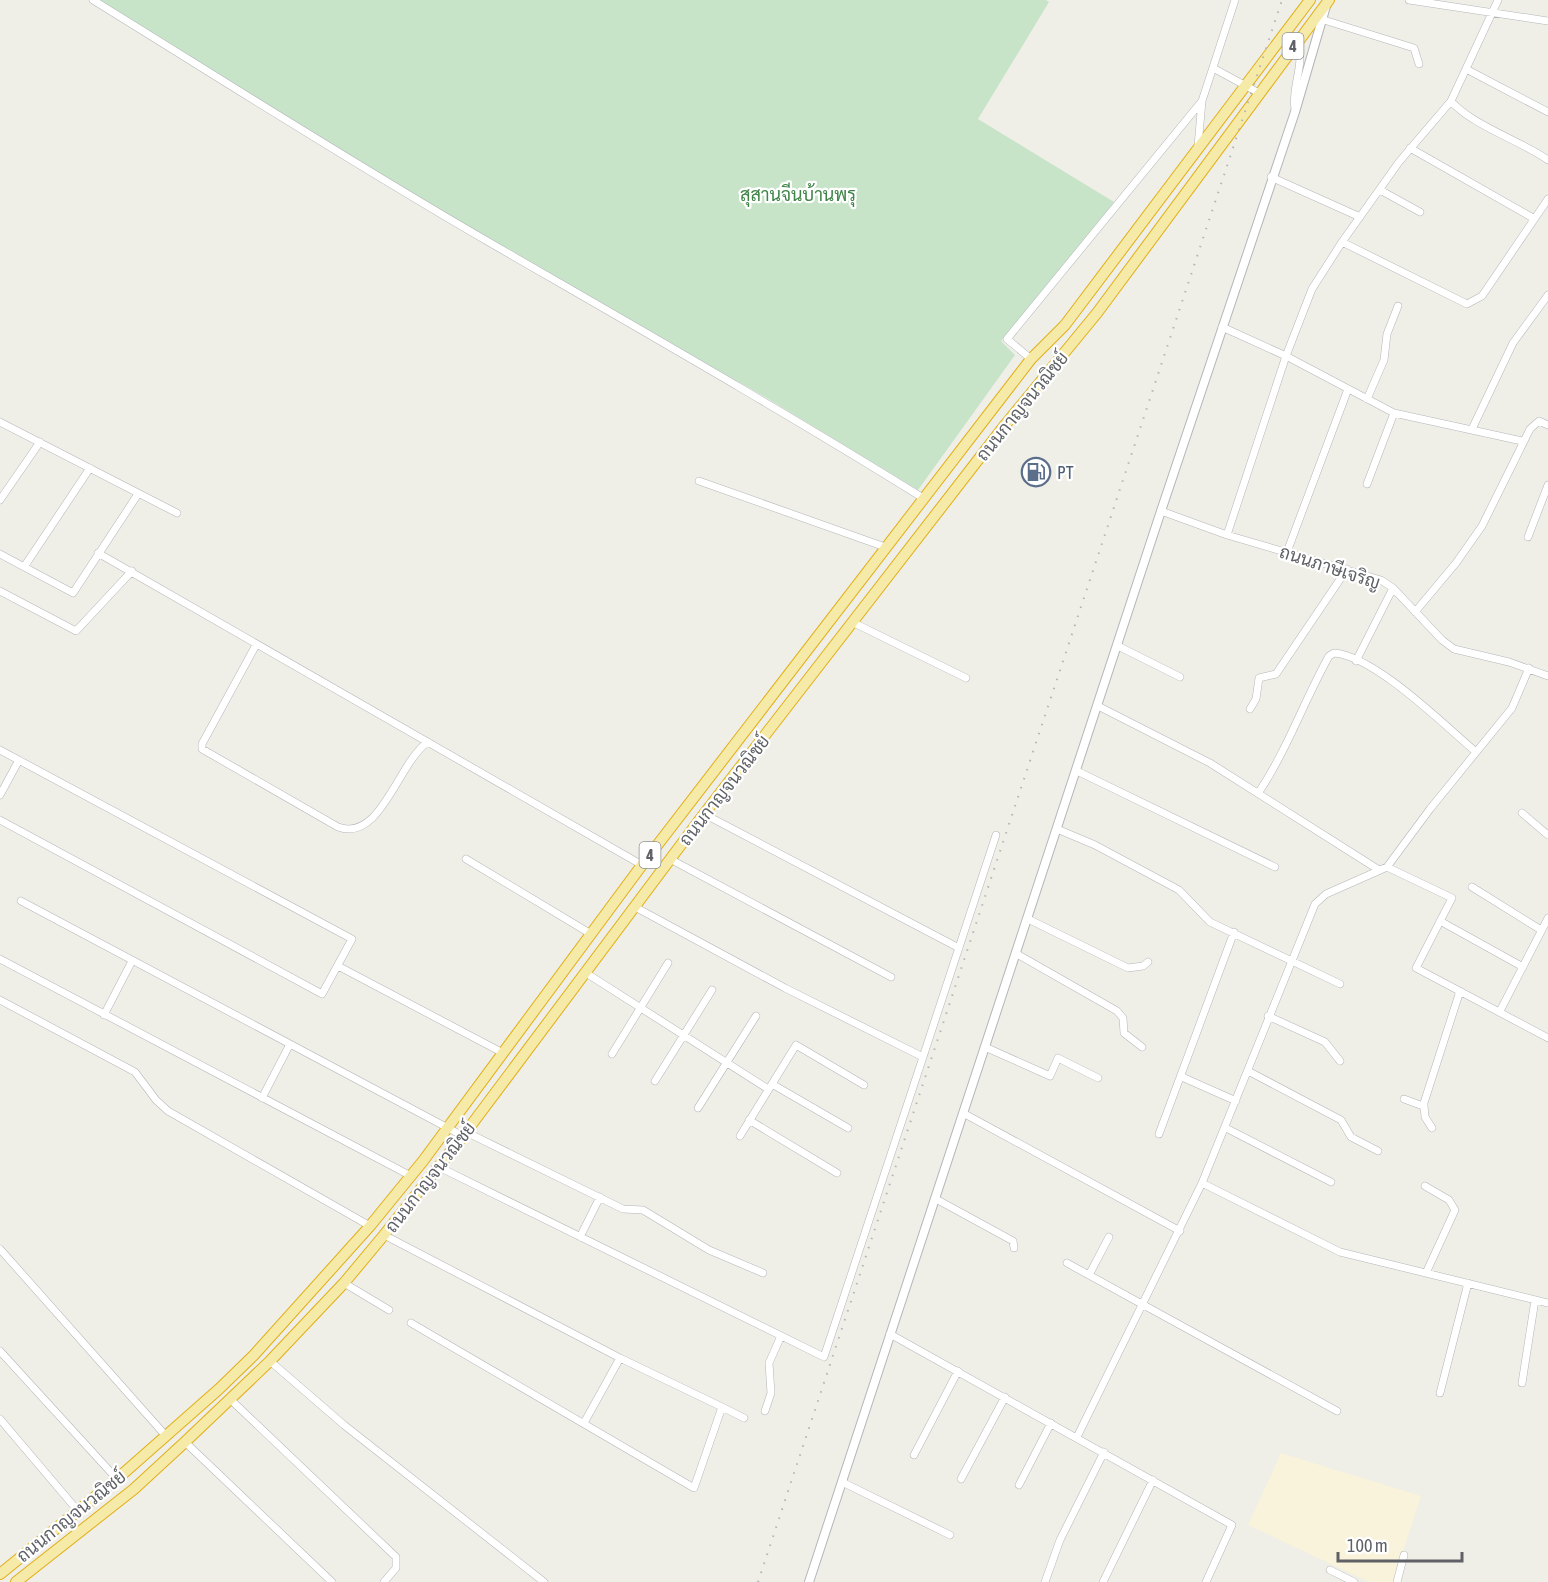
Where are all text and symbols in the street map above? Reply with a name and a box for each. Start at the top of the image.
road number: 4 [1282,33,1304,59]
park label: สุสานจีนบ้านพรุ [740,182,856,207]
street label: ถนนกาญจนวณิชย์ [970,346,1073,465]
fuel station icon: PT [1020,456,1052,488]
place label: PT [1057,462,1074,483]
street label: ถนนภาษีเจริญ [1277,539,1384,594]
street label: ถนนกาญจนวณิชย์ [673,729,774,850]
road number: 4 [640,842,660,868]
street label: ถนนกาญจนวณิชย์ [379,1116,480,1237]
street label: ถนนกาญจนวณิชย์ [11,1464,130,1567]
scale bar [1338,1525,1462,1563]
text: 100 m [1347,1535,1388,1556]

